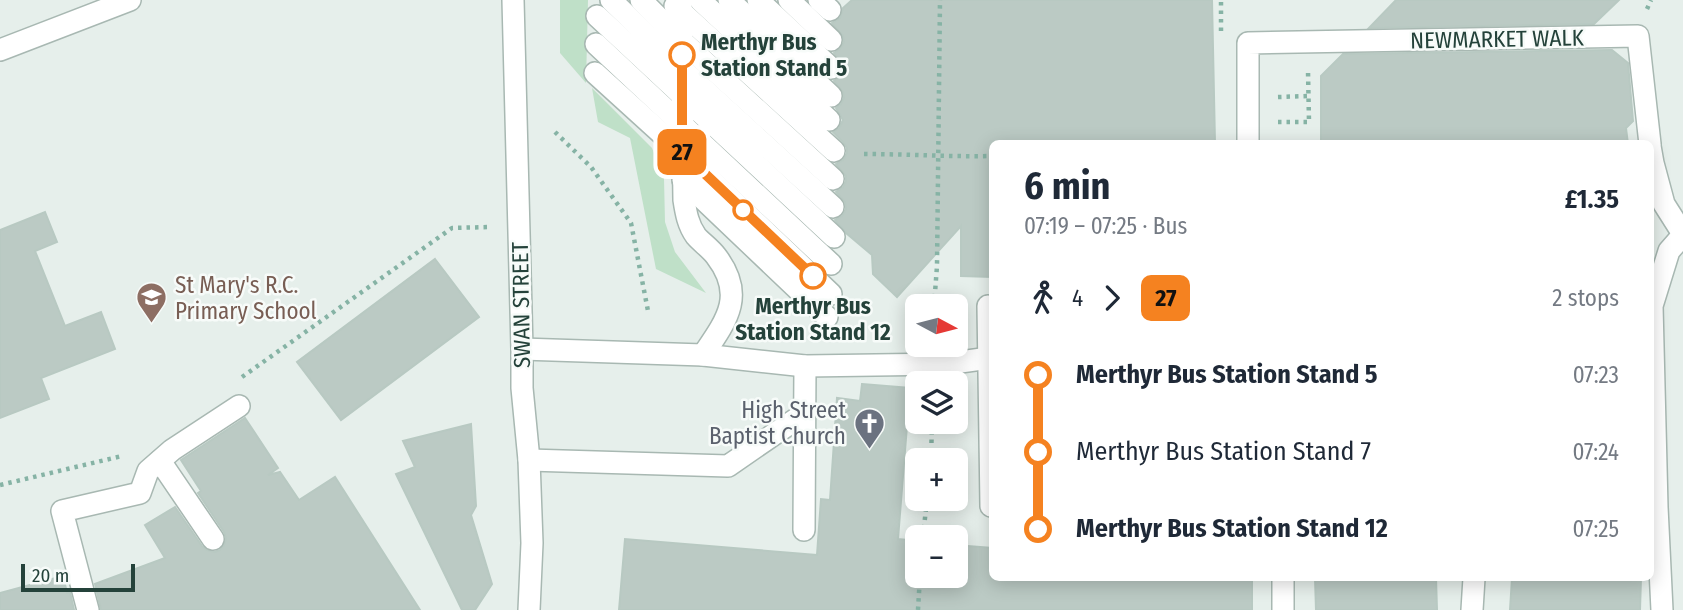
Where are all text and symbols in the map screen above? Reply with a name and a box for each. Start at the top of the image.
street label: NEWMARKET WALK [1410,23,1585,55]
place label: Merthyr Bus Station Stand 5 [701,28,847,82]
marker: Merthyr Bus Station Stand 5 [669,42,695,68]
line badge: 27 [650,129,714,175]
text: 27 [671,138,693,166]
text: 6 min [1024,163,1111,209]
text: £1.35 [1565,184,1619,215]
unlabelled marker [733,200,753,220]
text: 07:19 – 07:25 · Bus [1024,212,1187,240]
street label: SWAN STREET [506,241,536,368]
marker: Merthyr Bus Station Stand 12 [800,263,826,289]
place label: St Mary's R.C. Primary School [175,271,317,325]
icon: walk [1024,279,1062,317]
icon: forward [1093,279,1131,317]
school or university icon: St Mary's R.C. Primary School [135,281,169,325]
text: 4 [1072,284,1083,312]
text: 27 [1155,284,1176,312]
text: 2 stops [1552,284,1619,312]
place label: Merthyr Bus Station Stand 12 [735,292,891,346]
north arrow [905,294,968,357]
map controls [905,294,968,588]
text: Merthyr Bus Station Stand 5 [1076,359,1378,390]
text: 07:23 [1573,361,1619,389]
button: layers [905,371,968,434]
place label: High Street Baptist Church [709,396,846,450]
church icon: High Street Baptist Church [852,406,886,450]
text: Merthyr Bus Station Stand 7 [1076,436,1371,467]
text: 07:24 [1572,438,1619,466]
button: + [905,448,968,511]
text: Merthyr Bus Station Stand 12 [1076,513,1388,544]
text: 07:25 [1573,515,1619,543]
button: − [905,525,968,588]
scale bar [21,561,135,593]
text: 20 m [32,564,69,587]

